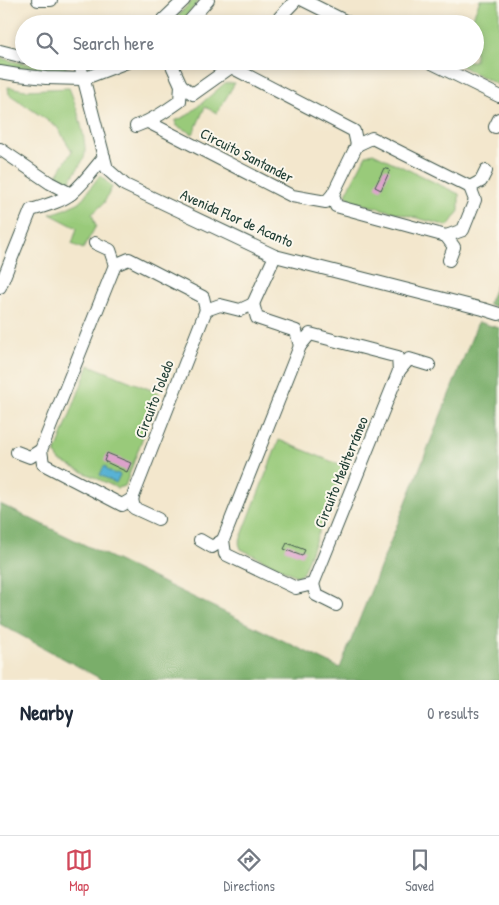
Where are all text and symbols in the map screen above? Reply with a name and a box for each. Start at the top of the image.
search box [15,15,484,70]
icon: search [33,29,61,57]
text: Search here [73,30,154,56]
street label: Circuito Santander [197,122,297,188]
street label: Avenida Flor de Acanto [177,184,297,252]
street label: Circuito Toledo [129,357,179,441]
street label: Circuito Mediterráneo [309,413,373,531]
text: Nearby [20,698,73,727]
text: 0 results [427,702,479,724]
tab: Map [65,846,93,895]
tab: Directions [223,846,275,895]
tab: Saved [405,846,434,895]

